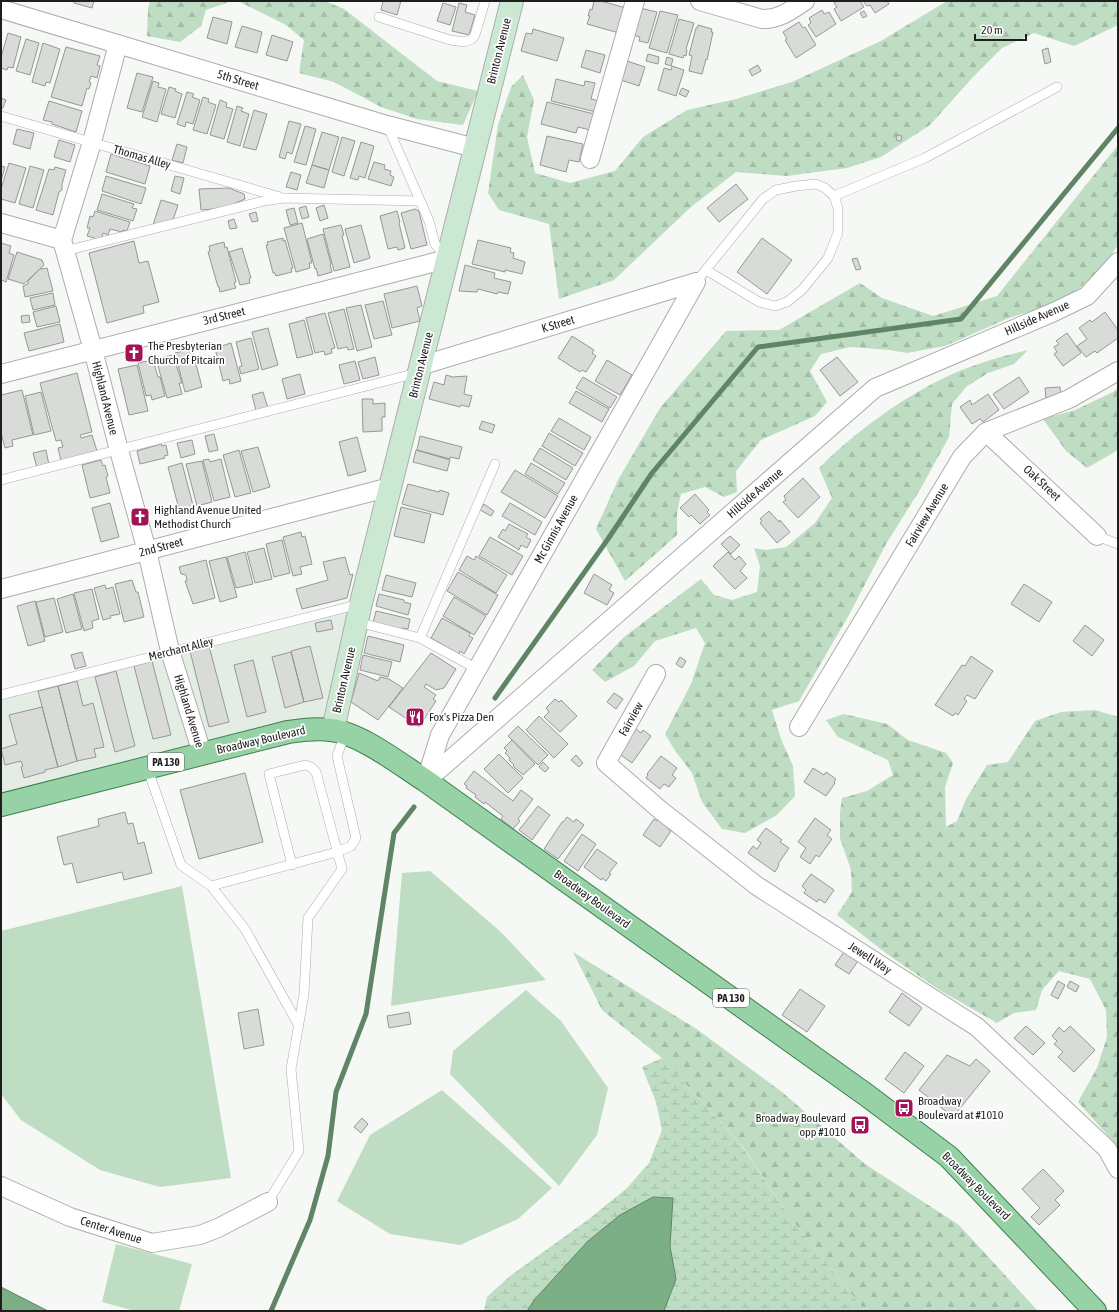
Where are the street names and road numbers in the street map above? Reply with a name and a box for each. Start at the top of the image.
street label: Brinton Avenue [484,17,514,85]
street label: 5th Street [215,67,261,93]
street label: Thomas Alley [112,142,172,172]
street label: Hillside Avenue [1003,298,1071,338]
street label: 3rd Street [202,304,247,328]
street label: K Street [540,312,577,336]
street label: Brinton Avenue [406,331,436,399]
street label: Highland Avenue [89,360,121,436]
street label: Oak Street [1020,462,1064,504]
street label: Hillside Avenue [724,465,786,521]
street label: Fairview Avenue [903,481,951,549]
street label: Mc Ginnis Avenue [531,492,581,566]
street label: 2nd Street [137,534,185,560]
street label: Merchant Alley [147,634,215,664]
street label: Brinton Avenue [330,646,358,714]
street label: Highland Avenue [171,673,207,749]
street label: Fairview [616,700,646,738]
street label: Broadway Boulevard [215,723,307,757]
road number: PA 130 [148,753,184,771]
street label: Broadway Boulevard [551,867,633,931]
street label: Jewell Way [846,939,894,977]
road number: PA 130 [713,989,749,1007]
street label: Broadway Boulevard [939,1149,1013,1223]
street label: Center Avenue [78,1213,144,1247]

